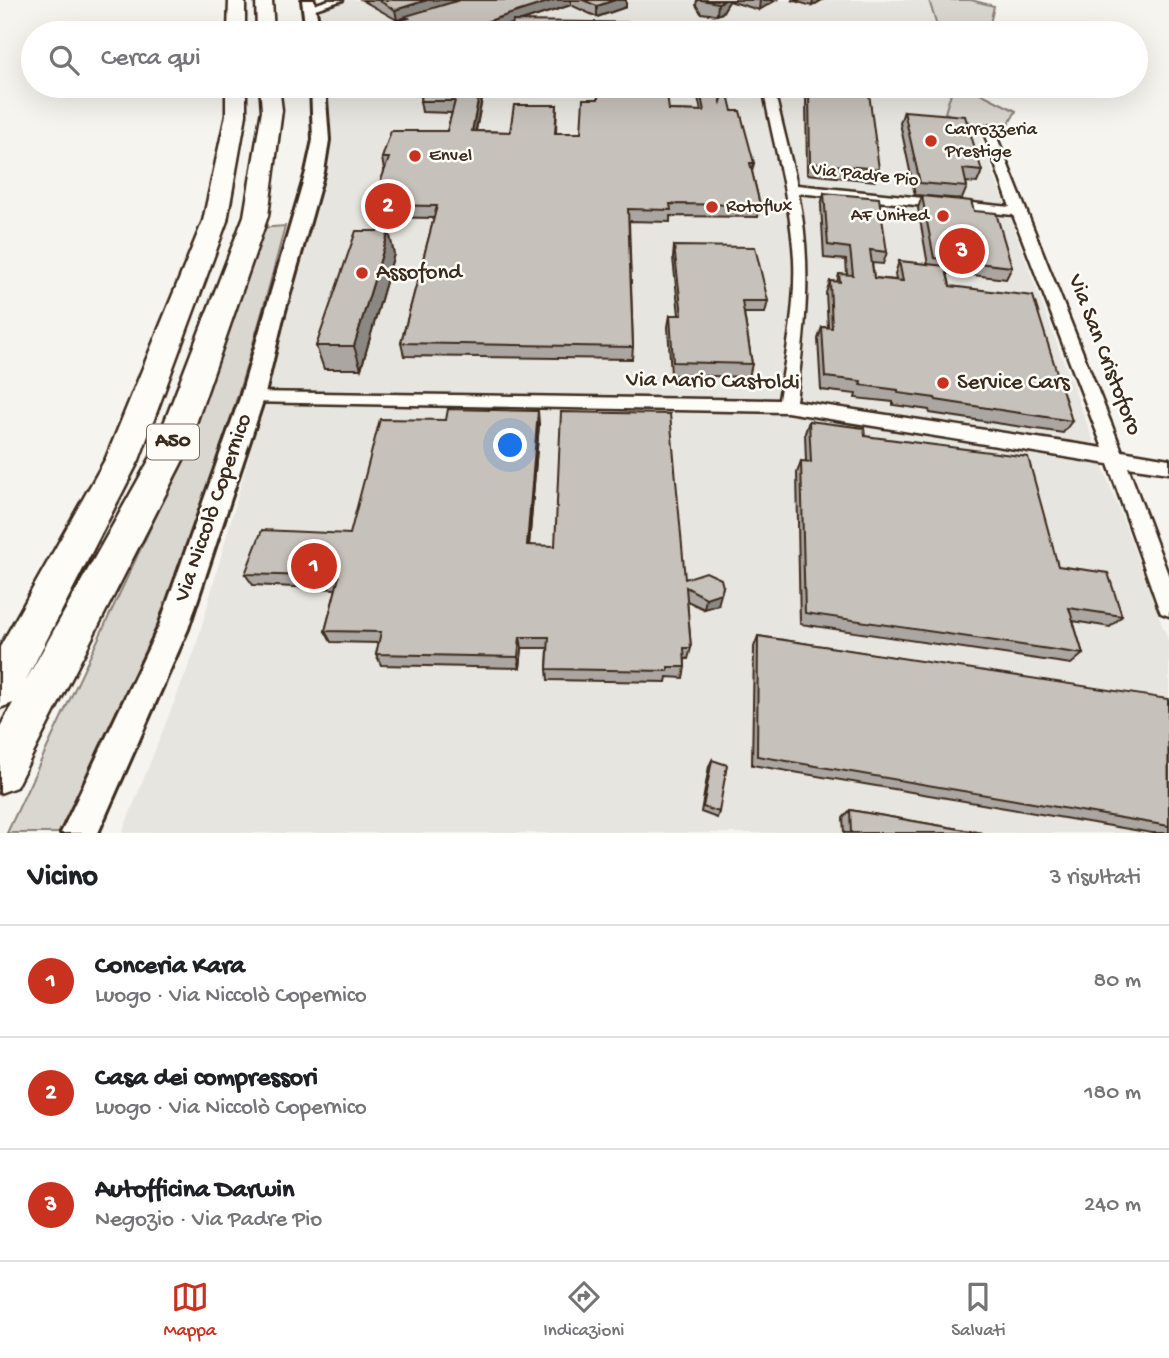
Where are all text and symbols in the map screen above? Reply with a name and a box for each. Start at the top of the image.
search box [21,21,1148,98]
icon: search [45,41,83,79]
text: Cerca qui [101,44,201,75]
place label: Carrozzeria Prestige [944,119,1039,164]
marker: Carrozzeria Prestige [923,133,939,149]
place label: Envel [429,145,472,168]
marker: Envel [407,148,423,164]
street label: Via Padre Pio [809,159,920,193]
pin: 2 [365,180,411,232]
place label: Rotoflux [726,196,792,219]
marker: Rotoflux [704,199,720,215]
place label: AF United [851,205,931,228]
marker: AF United [935,208,951,224]
pin: 3 [939,225,985,277]
place label: Assofond [376,260,463,287]
marker: Assofond [354,265,370,281]
street label: Via San Cristoforo [1061,270,1147,439]
street label: Via Mario Castoldi [625,367,800,397]
place label: Service Cars [957,370,1070,397]
marker: Service Cars [935,375,951,391]
street label: Via Niccolò Copernico [169,410,259,607]
road number: A50 [147,424,199,460]
your location [493,428,527,462]
pin: 1 [291,540,337,592]
text: Vicino [28,861,98,896]
text: 3 risultati [1050,865,1141,892]
text: Conceria Kara [95,952,245,983]
text: 1 [46,968,56,995]
text: 80 m [1094,968,1141,995]
text: Luogo · Via Niccolò Copernico [95,983,367,1010]
text: Casa dei compressori [95,1064,318,1095]
text: 2 [45,1080,57,1107]
text: 180 m [1084,1080,1141,1107]
text: Luogo · Via Niccolò Copernico [95,1095,367,1122]
text: Autofficina Darwin [95,1176,294,1207]
text: 3 [45,1192,57,1219]
text: 240 m [1084,1192,1141,1219]
text: Negozio · Via Padre Pio [95,1207,322,1234]
tab: Mappa [163,1278,216,1343]
tab: Indicazioni [543,1278,624,1343]
tab: Salvati [951,1278,1006,1343]

